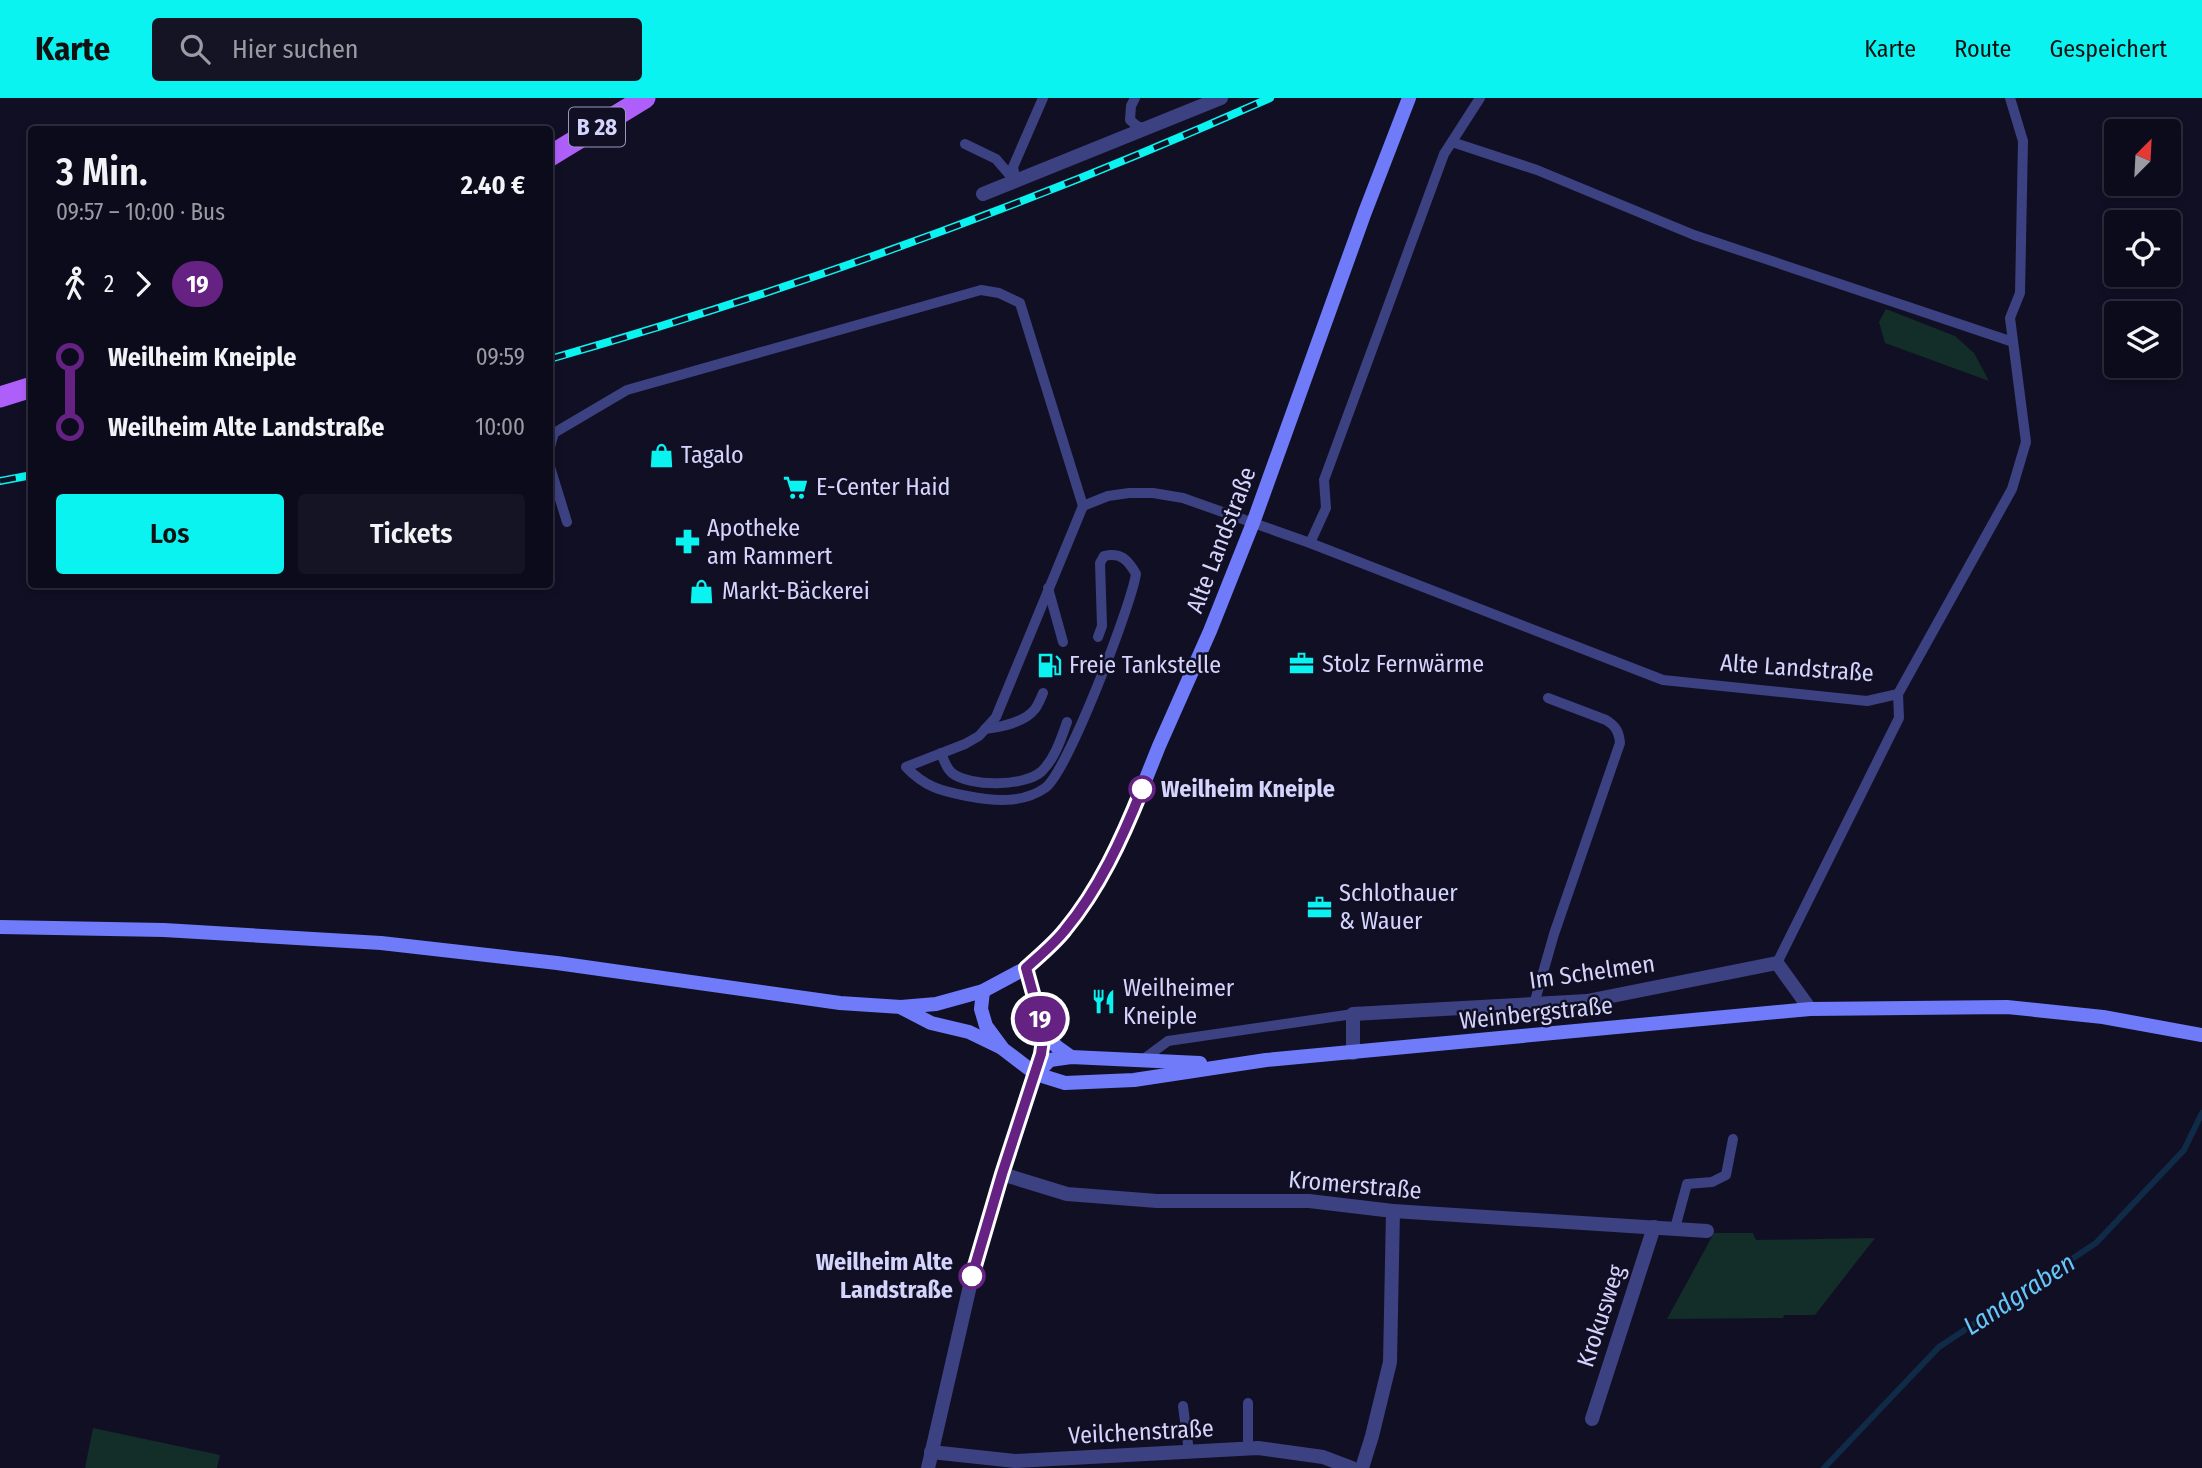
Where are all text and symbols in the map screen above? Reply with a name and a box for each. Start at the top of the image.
search box [152,18,642,81]
text: Karte [35,29,110,69]
icon: search [176,30,214,68]
text: Hier suchen [232,34,359,65]
text: Karte [1864,35,1916,63]
text: Route [1954,35,2011,63]
text: Gespeichert [2049,35,2167,63]
road number: B 28 [569,108,625,146]
north arrow [2104,119,2180,196]
map controls [2104,119,2181,378]
text: 3 Min. [56,149,148,195]
text: 2.40 € [461,170,525,201]
text: 09:57 – 10:00 · Bus [56,198,225,226]
button: locate [2104,210,2181,287]
icon: walk [56,265,94,303]
icon: forward [124,265,162,303]
text: 2 [104,270,114,298]
text: 19 [186,270,209,298]
button: layers [2104,301,2181,378]
text: Weilheim Kneiple [108,342,297,373]
text: 09:59 [476,343,525,371]
text: Weilheim Alte Landstraße [108,412,385,443]
text: 10:00 [475,413,525,441]
shop icon: Tagalo [647,441,675,469]
place label: Tagalo [681,441,744,469]
street label: Alte Landstraße [1180,463,1262,617]
supermarket icon: E-Center Haid [782,473,810,501]
place label: E-Center Haid [816,473,950,501]
button: Los [56,494,284,574]
button: Tickets [298,494,525,574]
place label: Apotheke am Rammert [707,514,833,570]
pharmacy icon: Apotheke am Rammert [673,528,701,556]
shop icon: Markt-Bäckerei [688,577,716,605]
place label: Markt-Bäckerei [722,577,870,605]
street label: Alte Landstraße [1719,649,1875,687]
office icon: Stolz Fernwärme [1288,650,1316,678]
place label: Stolz Fernwärme [1322,650,1484,678]
fuel station icon: Freie Tankstelle [1035,651,1063,679]
place label: Freie Tankstelle [1069,651,1221,679]
place label: Weilheim Kneiple [1161,775,1335,803]
marker: Weilheim Kneiple [1129,776,1155,802]
place label: Schlothauer & Wauer [1339,879,1458,935]
office icon: Schlothauer & Wauer [1305,893,1333,921]
street label: Im Schelmen [1527,949,1657,995]
place label: Weilheimer Kneiple [1123,974,1235,1030]
restaurant icon: Weilheimer Kneiple [1089,988,1117,1016]
street label: Weinbergstraße [1458,991,1614,1035]
line badge: 19 [1009,996,1072,1042]
text: 19 [1029,1005,1051,1033]
street label: Kromerstraße [1287,1165,1423,1205]
water label: Landgraben [1958,1247,2081,1342]
place label: Weilheim Alte Landstraße [816,1248,953,1304]
street label: Krokusweg [1571,1261,1631,1371]
marker: Weilheim Alte Landstraße [959,1263,985,1289]
street label: Veilchenstraße [1068,1414,1214,1450]

